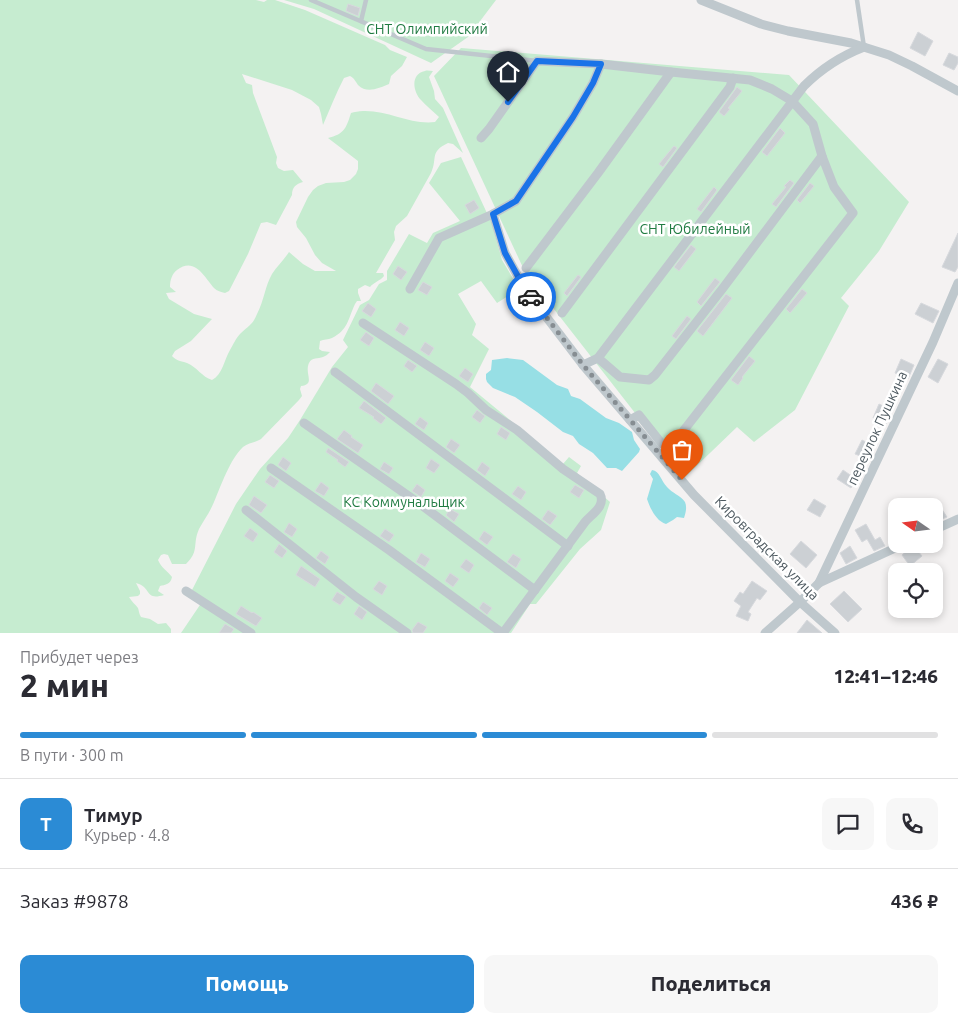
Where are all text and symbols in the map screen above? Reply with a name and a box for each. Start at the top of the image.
park label: СНТ Олимпийский [366,21,488,37]
pin [487,51,529,102]
icon: home [494,58,522,86]
park label: СНТ Юбилейный [639,221,751,237]
courier [506,272,556,322]
icon: car [517,283,545,311]
street label: переулок Пушкина [844,369,910,487]
pin [661,429,703,480]
icon: bag [668,436,696,464]
street label: Кировградская улица [712,493,822,603]
park label: КС Коммунальщик [343,494,465,510]
north arrow [888,498,942,552]
map controls [888,498,943,618]
button: locate [888,563,943,618]
text: Прибудет через [20,648,139,666]
text: 12:41–12:46 [833,665,938,687]
text: 2 мин [20,667,109,703]
text: В пути · 300 m [20,746,123,764]
button: chat [822,798,874,850]
button: phone [886,798,938,850]
text: Тимур [84,804,143,826]
text: Т [40,813,52,835]
text: Курьер · 4.8 [84,826,170,844]
text: Заказ #9878 [20,890,129,912]
text: 436 ₽ [891,890,938,912]
button: Помощь [20,955,474,1013]
button: Поделиться [484,955,938,1013]

